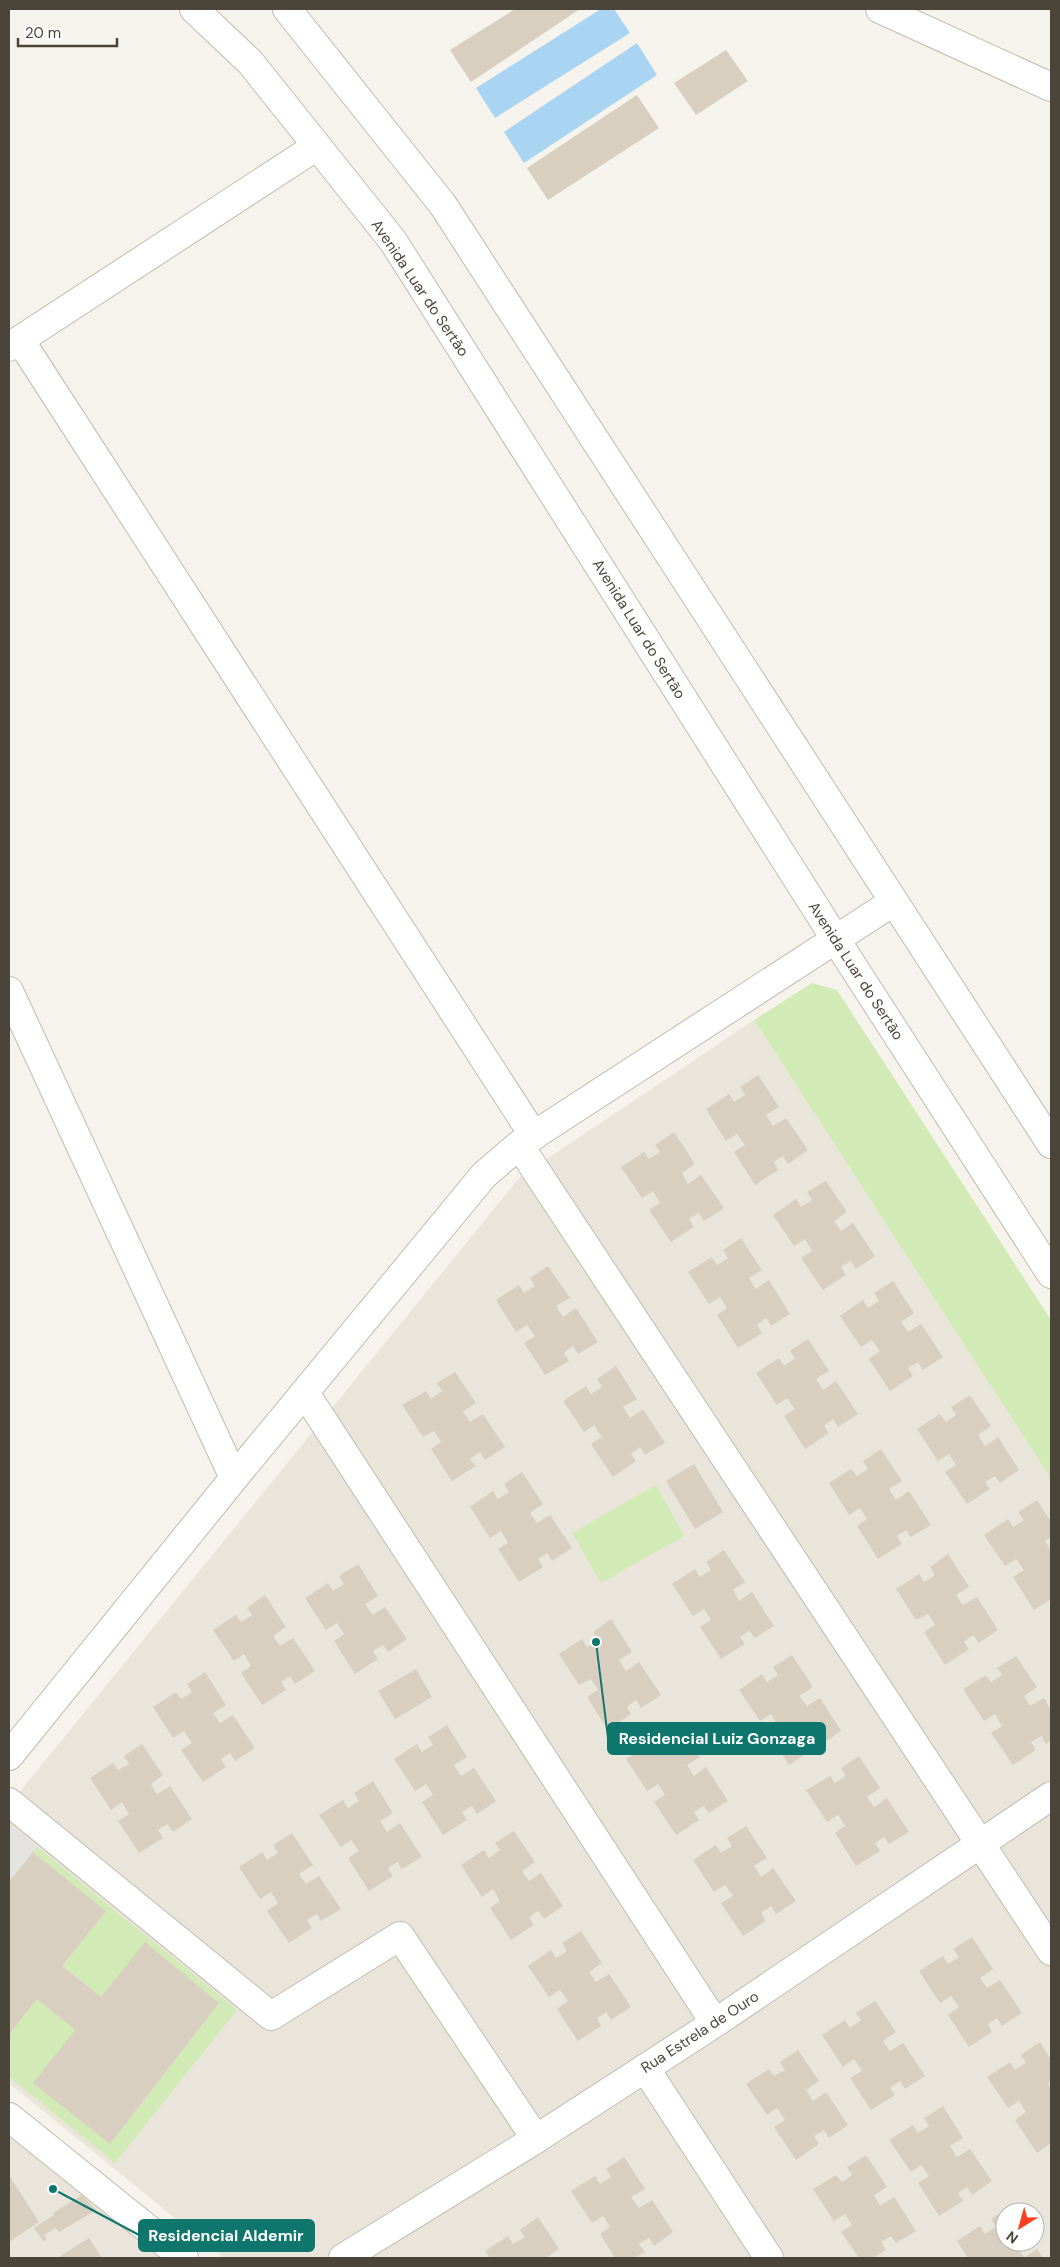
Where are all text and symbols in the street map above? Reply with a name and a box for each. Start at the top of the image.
scale bar [18,15,116,47]
text: 20 m [25,23,61,43]
street label: Avenida Luar do Sertão [367,216,473,360]
street label: Avenida Luar do Sertão [588,555,690,703]
street label: Avenida Luar do Sertão [804,898,908,1044]
callout: Residencial Luiz Gonzaga [608,1723,825,1754]
text: Residencial Luiz Gonzaga [619,1728,815,1749]
street label: Rua Estrela de Ouro [637,1986,763,2078]
north arrow [995,2202,1045,2252]
callout: Residencial Aldemir [139,2220,314,2251]
text: Residencial Aldemir [148,2225,304,2246]
text: N [1003,2227,1022,2248]

